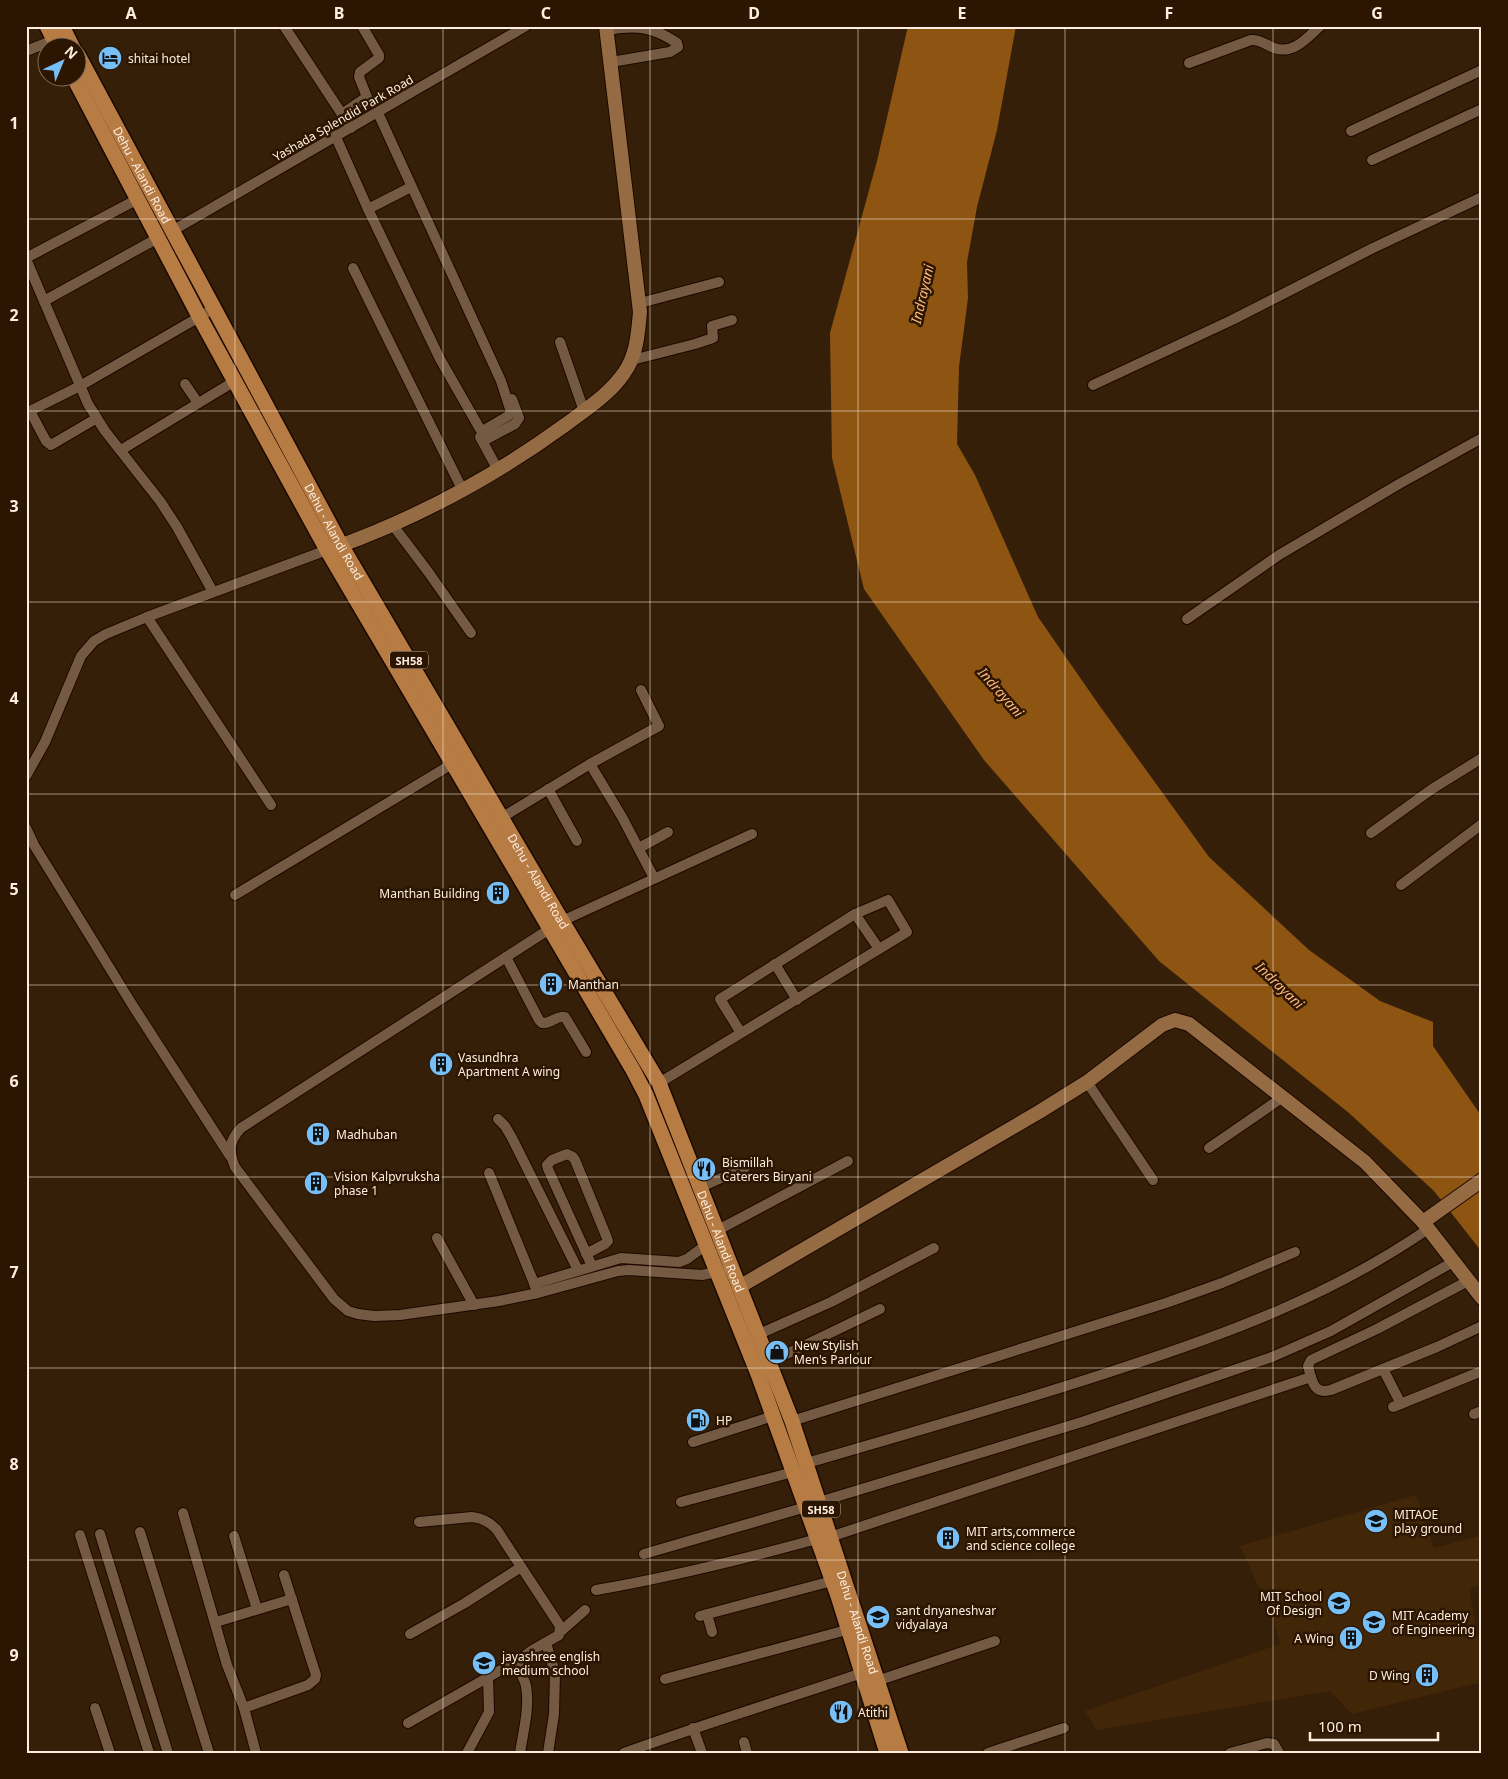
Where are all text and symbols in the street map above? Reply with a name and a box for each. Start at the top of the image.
text: A [125,2,137,24]
text: B [334,2,344,24]
text: C [541,2,551,24]
text: D [748,2,760,24]
text: E [958,2,967,24]
text: F [1165,2,1173,24]
text: G [1371,2,1383,24]
north arrow [38,38,88,88]
text: N [61,41,82,63]
hotel icon: shitai hotel [97,45,123,71]
place label: shitai hotel [128,50,190,67]
street label: Yashada Splendid Park Road [270,71,416,165]
text: 1 [9,112,19,134]
street label: Dehu - Alandi Road [109,123,175,226]
water label: Indrayani [906,262,938,326]
text: 2 [9,304,19,326]
street label: Dehu - Alandi Road [301,480,368,583]
text: 3 [9,495,19,517]
road number: SH58 [390,652,428,668]
water label: Indrayani [973,662,1028,721]
text: 4 [9,687,19,709]
street label: Dehu - Alandi Road [504,830,573,932]
text: 5 [9,878,19,900]
building icon: Manthan Building [485,880,511,906]
place label: Manthan Building [379,885,480,902]
water label: Indrayani [1251,957,1309,1013]
building icon: Manthan [538,971,564,997]
place label: Manthan [568,976,619,993]
place label: Vasundhra Apartment A wing [458,1049,560,1080]
building icon: Vasundhra Apartment A wing [428,1051,454,1077]
text: 6 [9,1070,19,1092]
building icon: Madhuban [305,1121,331,1147]
place label: Madhuban [336,1126,397,1143]
place label: Bismillah Caterers Biryani [722,1154,812,1185]
restaurant icon: Bismillah Caterers Biryani [691,1156,717,1182]
place label: Vision Kalpvruksha phase 1 [334,1168,440,1199]
building icon: Vision Kalpvruksha phase 1 [303,1170,329,1196]
street label: Dehu - Alandi Road [694,1188,749,1294]
text: 7 [9,1261,19,1283]
place label: New Stylish Men's Parlour [794,1337,872,1368]
shop icon: New Stylish Men's Parlour [764,1339,790,1365]
fuel station icon: HP [685,1407,711,1433]
place label: HP [716,1412,732,1429]
text: 8 [9,1453,19,1475]
road number: SH58 [802,1500,840,1518]
place label: MITAOE play ground [1394,1506,1462,1537]
school or university icon: MITAOE play ground [1363,1508,1389,1534]
place label: MIT arts,commerce and science college [966,1523,1075,1554]
building icon: MIT arts,commerce and science college [935,1525,961,1551]
street label: Dehu - Alandi Road [833,1568,883,1676]
place label: MIT School Of Design [1260,1588,1322,1619]
school or university icon: MIT School Of Design [1326,1590,1352,1616]
place label: sant dnyaneshvar vidyalaya [896,1602,996,1633]
school or university icon: sant dnyaneshvar vidyalaya [865,1604,891,1630]
place label: MIT Academy of Engineering [1392,1607,1475,1638]
school or university icon: MIT Academy of Engineering [1361,1609,1387,1635]
building icon: A Wing [1338,1625,1364,1651]
place label: A Wing [1294,1630,1334,1647]
text: 9 [9,1644,19,1666]
place label: jayashree english medium school [501,1648,600,1679]
school or university icon: jayashree english medium school [471,1650,497,1676]
building icon: D Wing [1414,1662,1440,1688]
place label: D Wing [1369,1667,1410,1684]
restaurant icon: Atithi [828,1699,854,1725]
place label: Atithi [858,1704,888,1721]
scale bar [1310,1709,1438,1741]
text: 100 m [1318,1716,1362,1736]

